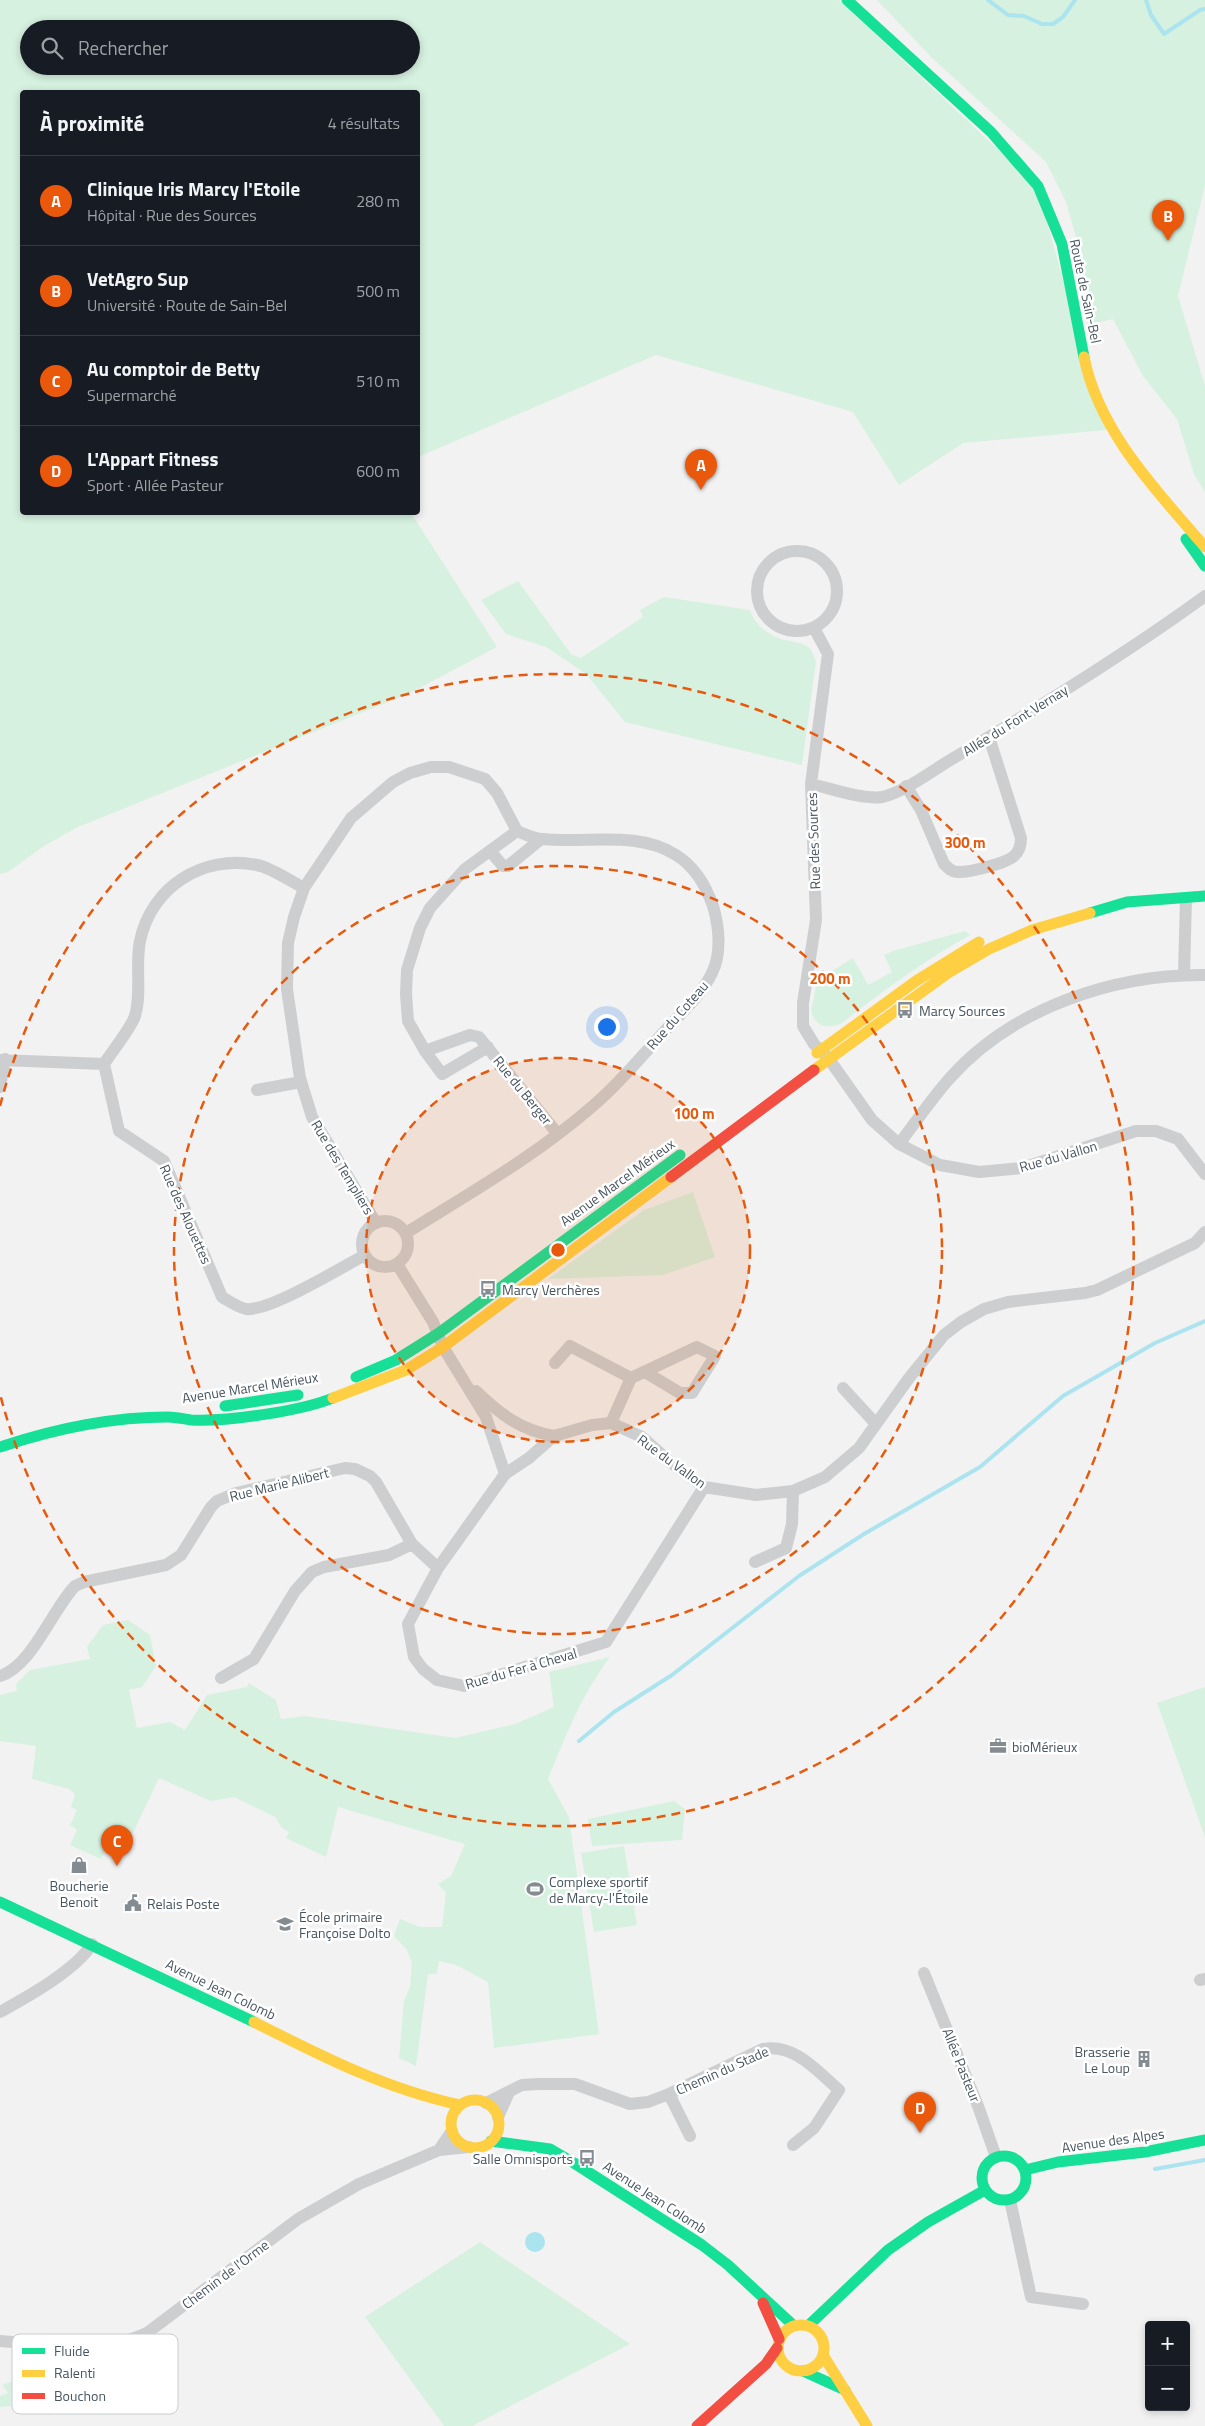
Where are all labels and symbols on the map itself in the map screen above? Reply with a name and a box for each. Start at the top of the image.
pin: B [1152,200,1184,241]
street label: Route de Sain-Bel [1065,237,1107,345]
pin: A [685,449,717,490]
street label: Allée du Font Vernay [958,679,1072,761]
street label: Rue des Sources [801,792,825,890]
text: 300 m [944,831,986,854]
text: 200 m [809,967,851,990]
street label: Rue du Coteau [641,976,713,1054]
bus stop icon: Marcy Sources [895,1000,915,1020]
place label: Marcy Sources [919,1000,1005,1021]
your location [594,1014,620,1040]
street label: Rue du Berger [489,1051,558,1129]
text: 100 m [673,1102,715,1125]
street label: Rue des Templiers [306,1116,380,1218]
street label: Avenue Marcel Mérieux [555,1133,679,1231]
street label: Rue du Vallon [1017,1135,1099,1177]
street label: Rue des Alouettes [155,1161,217,1267]
centre of rings [549,1241,567,1259]
bus stop icon: Marcy Verchères [478,1279,498,1299]
place label: Marcy Verchères [502,1279,600,1300]
street label: Avenue Marcel Mérieux [181,1366,320,1408]
street label: Rue du Vallon [633,1429,711,1493]
street label: Rue Marie Alibert [227,1461,331,1507]
street label: Rue du Fer à Cheval [463,1642,579,1694]
office icon: bioMérieux [988,1736,1008,1756]
place label: bioMérieux [1012,1736,1078,1757]
pin: C [101,1825,133,1866]
shop icon: Boucherie Benoit [69,1855,89,1875]
place label: Complexe sportif de Marcy-l'Étoile [549,1871,649,1908]
place label: Boucherie Benoit [49,1875,109,1912]
sports icon: Complexe sportif de Marcy-l'Étoile [525,1879,545,1899]
public building icon: Relais Poste [123,1893,143,1913]
place label: Relais Poste [147,1893,220,1914]
place label: École primaire Françoise Dolto [299,1906,391,1943]
school or university icon: École primaire Françoise Dolto [275,1914,295,1934]
street label: Avenue Jean Colomb [162,1953,280,2025]
street label: Allée Pasteur [938,2025,986,2105]
street label: Chemin du Stade [672,2040,772,2100]
place label: Brasserie Le Loup [1074,2041,1130,2078]
building icon: Brasserie Le Loup [1134,2049,1154,2069]
pin: D [904,2092,936,2133]
street label: Avenue des Alpes [1060,2122,1166,2158]
place label: Salle Omnisports [473,2148,573,2169]
bus stop icon: Salle Omnisports [577,2148,597,2168]
street label: Avenue Jean Colomb [599,2155,711,2239]
street label: Chemin de l'Orme [177,2234,273,2314]
legend [12,2334,178,2414]
text: Fluide [54,2340,90,2361]
text: Ralenti [54,2362,95,2383]
text: Bouchon [54,2385,106,2406]

